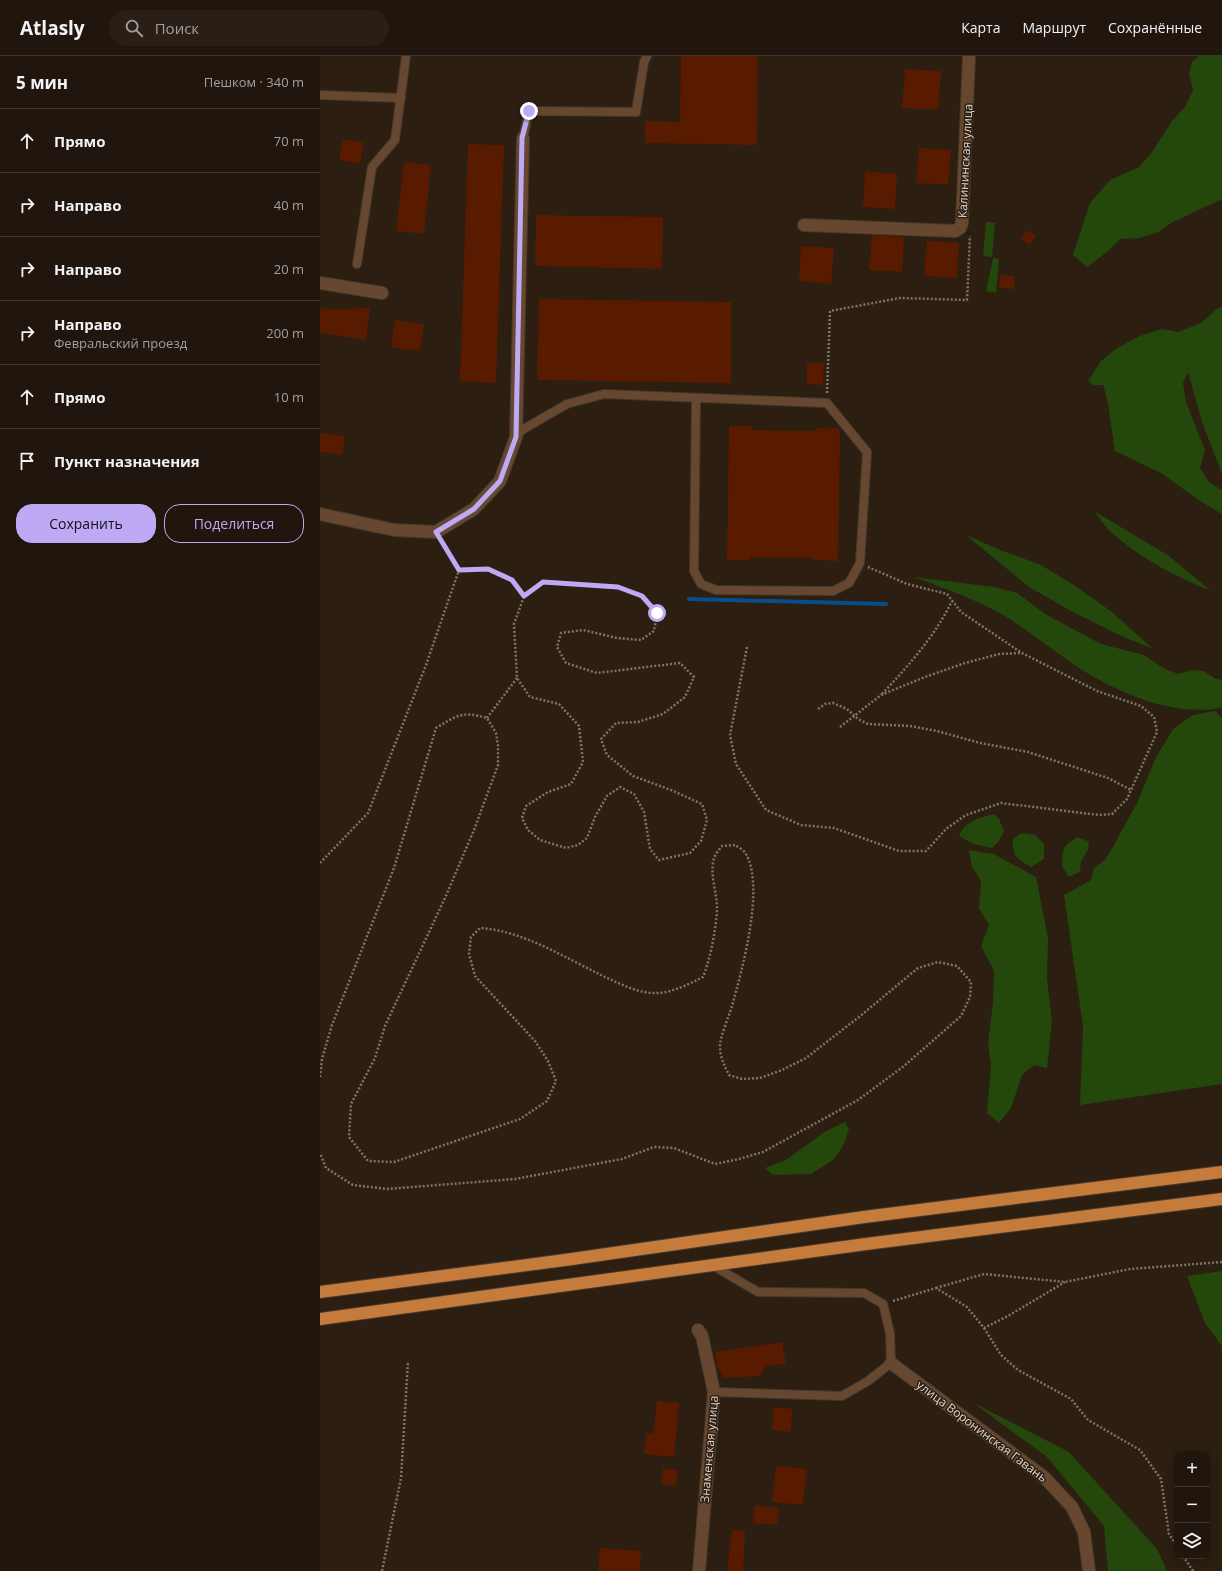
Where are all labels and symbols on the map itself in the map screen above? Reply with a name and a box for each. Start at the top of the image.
route end [520,102,538,120]
street label: Калининская улица [954,103,976,219]
route start [648,604,666,622]
street label: улица Воронинская Гавань [913,1376,1051,1486]
street label: Знаменская улица [696,1395,722,1503]

